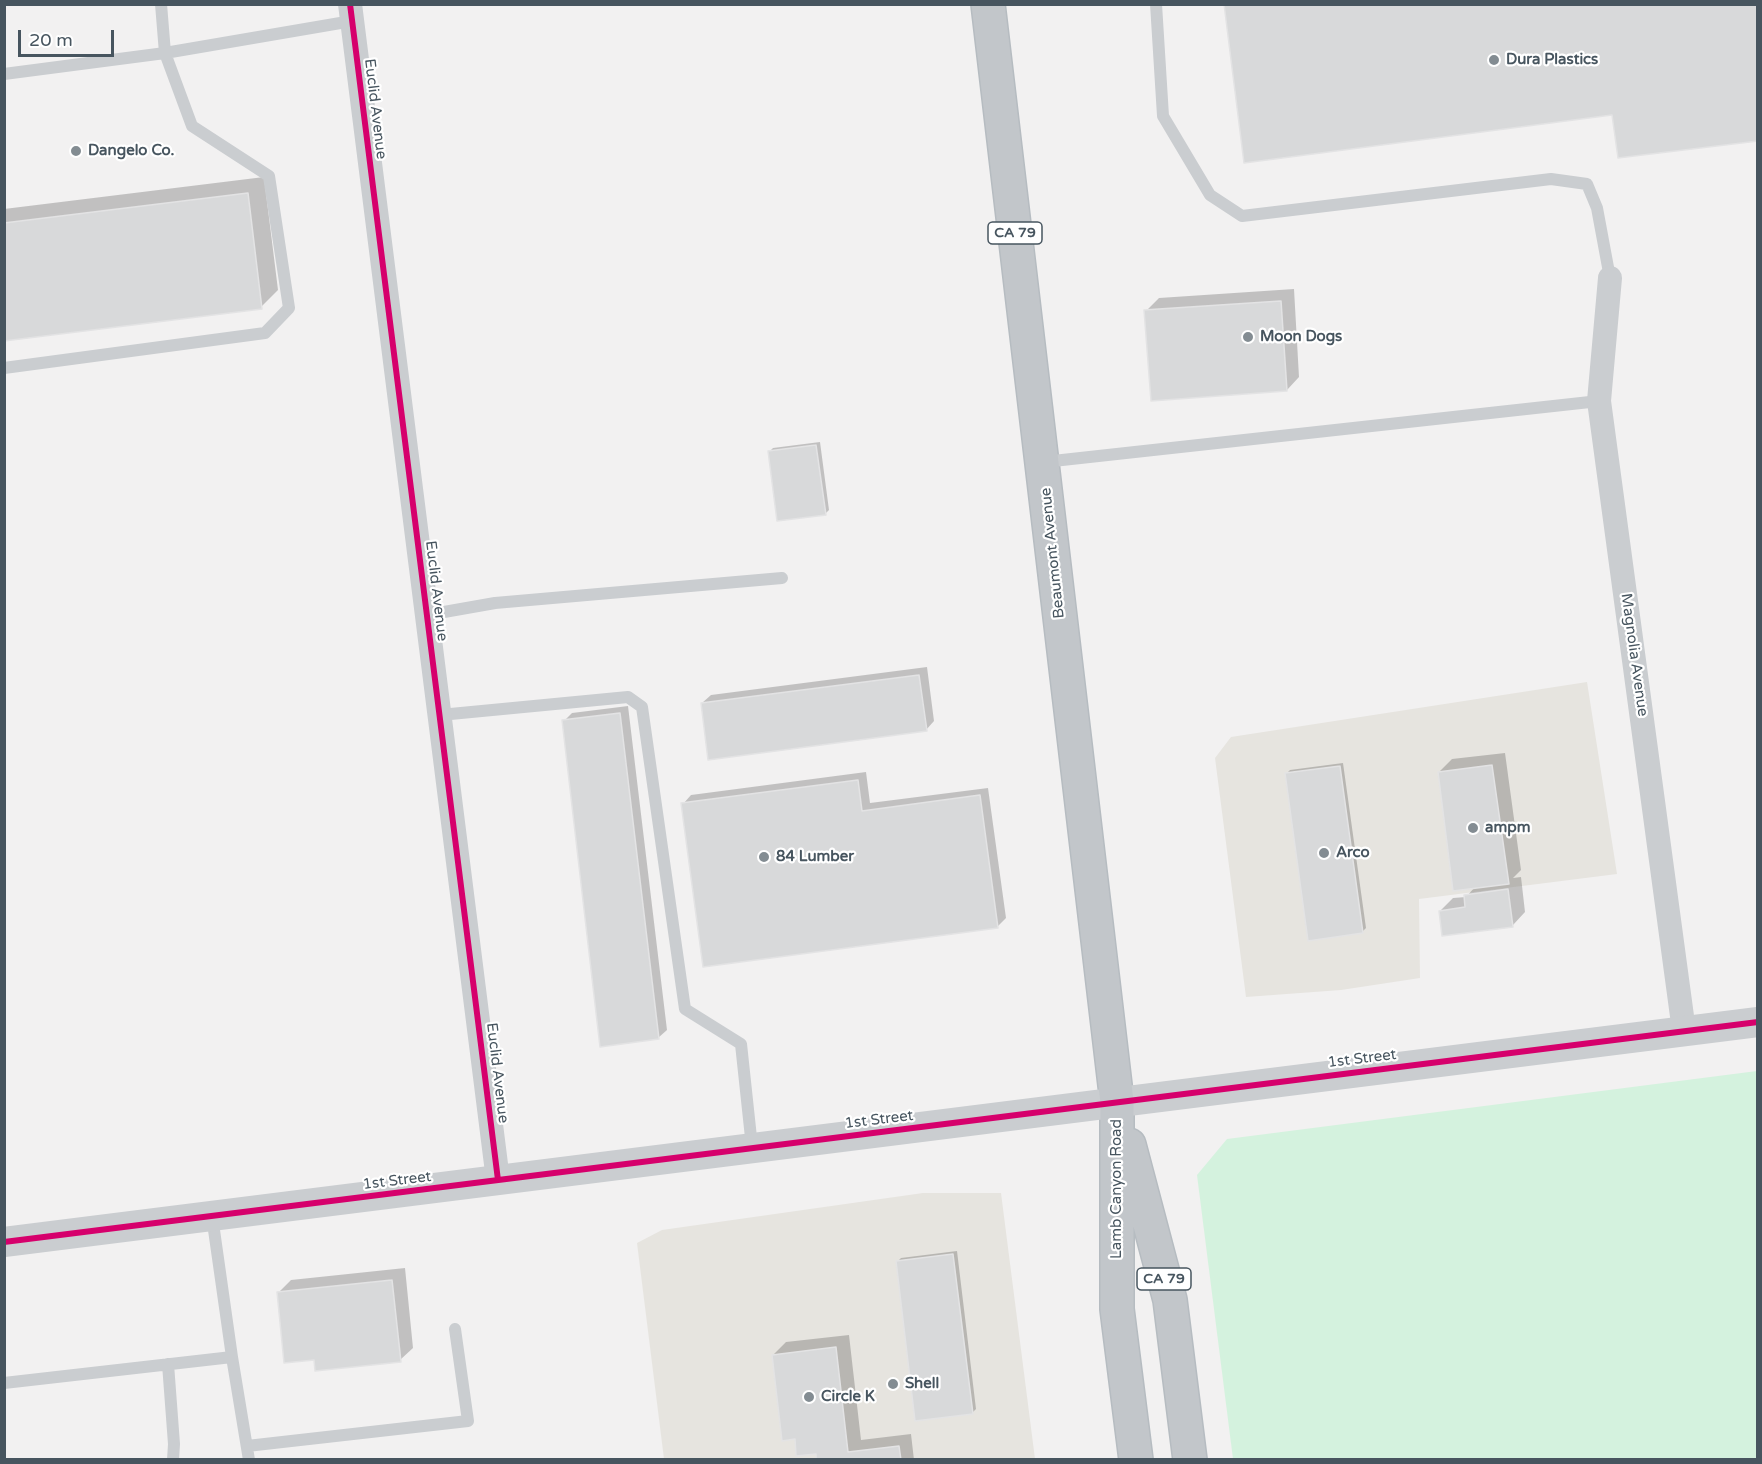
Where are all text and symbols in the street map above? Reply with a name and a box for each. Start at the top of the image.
scale bar [21,18,117,56]
text: 20 m [29,29,73,51]
place label: Dura Plastics [1506,51,1598,69]
marker: Dura Plastics [1487,53,1501,67]
street label: Euclid Avenue [360,58,390,160]
place label: Dangelo Co. [88,142,174,160]
marker: Dangelo Co. [69,144,83,158]
road number: CA 79 [988,222,1042,244]
place label: Moon Dogs [1260,328,1342,346]
marker: Moon Dogs [1241,330,1255,344]
street label: Beaumont Avenue [1037,487,1069,619]
street label: Euclid Avenue [421,540,451,642]
street label: Magnolia Avenue [1616,592,1652,718]
place label: ampm [1485,819,1530,837]
marker: ampm [1466,821,1480,835]
place label: Arco [1336,844,1370,862]
marker: Arco [1317,846,1331,860]
place label: 84 Lumber [776,848,854,866]
marker: 84 Lumber [757,850,771,864]
street label: Euclid Avenue [482,1022,512,1124]
street label: 1st Street [1327,1046,1397,1072]
street label: 1st Street [844,1107,914,1133]
street label: Lamb Canyon Road [1108,1119,1126,1259]
street label: 1st Street [362,1168,432,1194]
road number: CA 79 [1137,1268,1191,1290]
place label: Shell [905,1375,939,1393]
marker: Shell [886,1377,900,1391]
place label: Circle K [821,1388,875,1406]
marker: Circle K [802,1390,816,1404]

